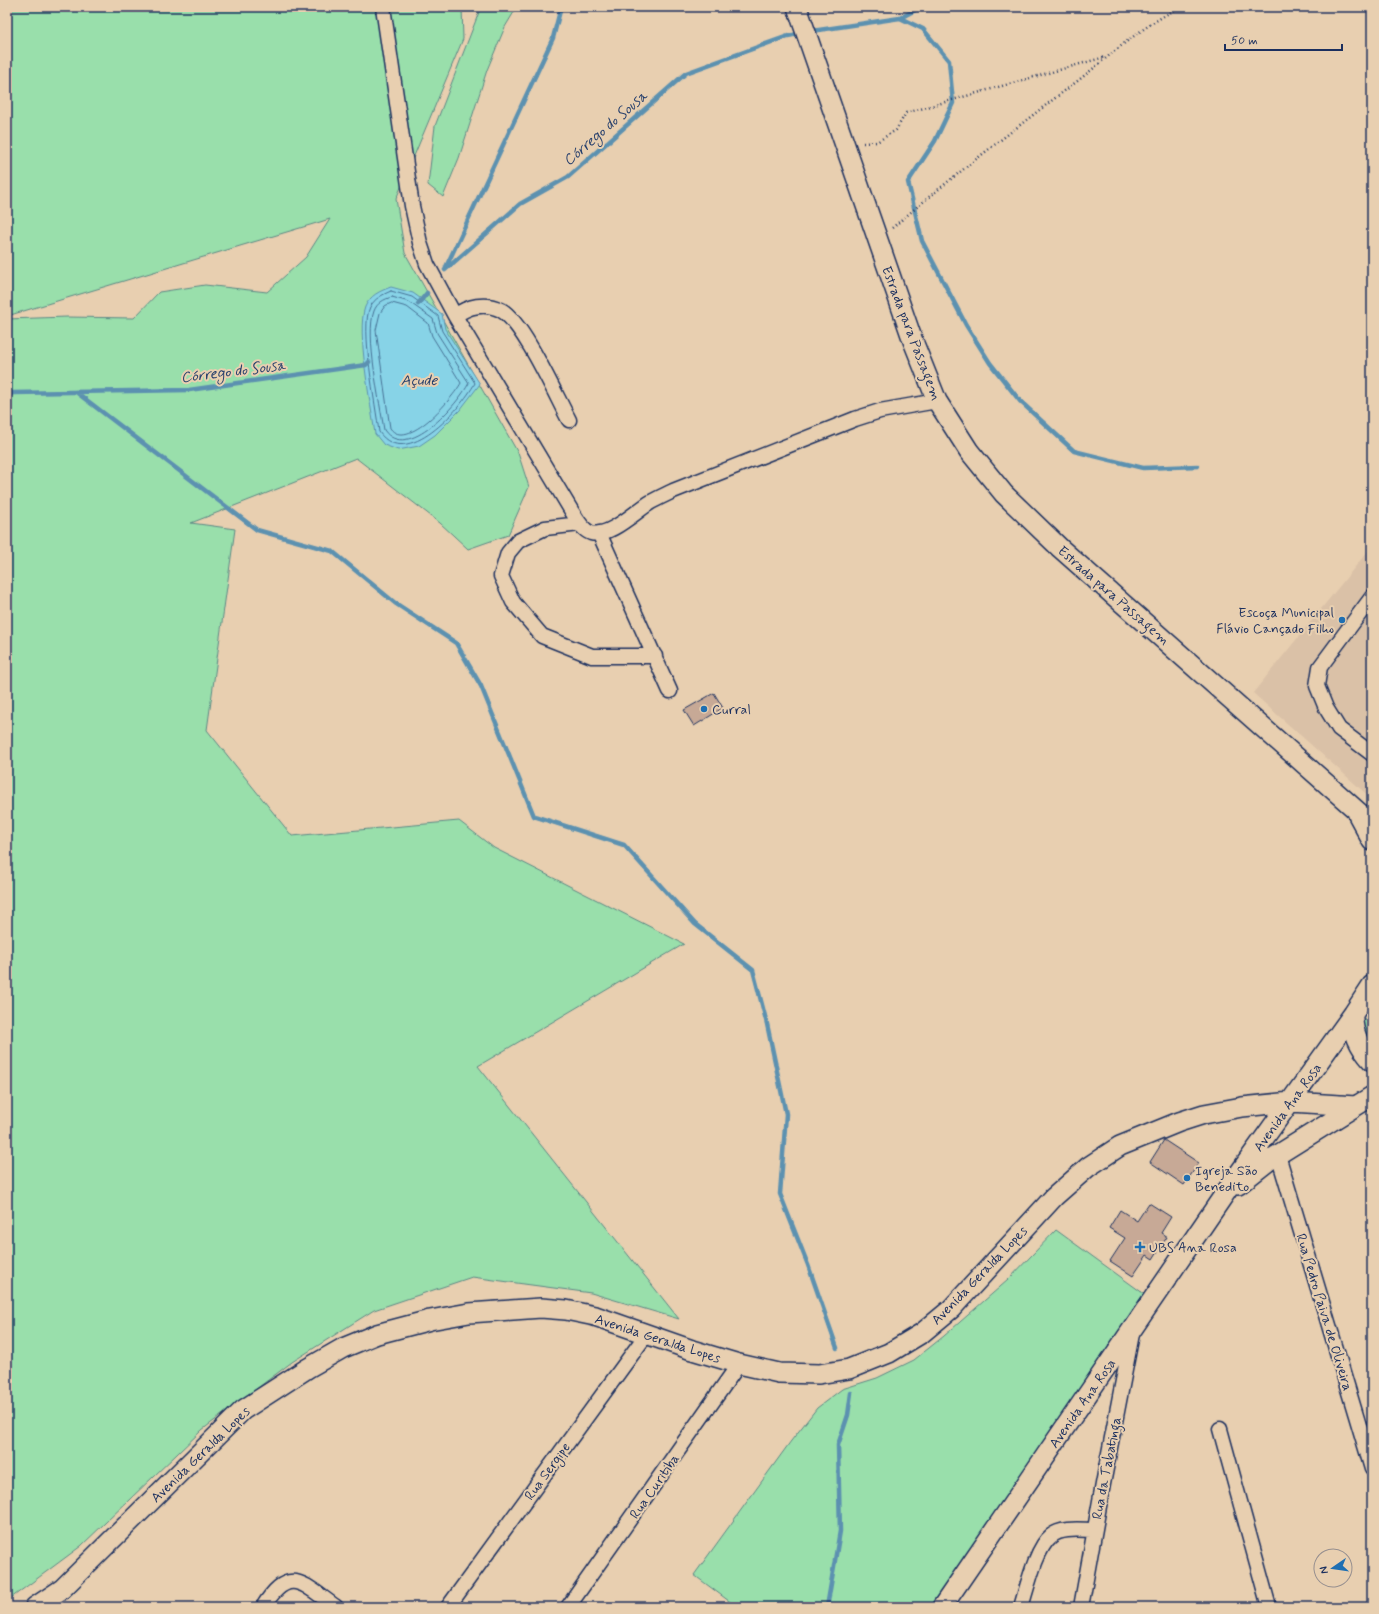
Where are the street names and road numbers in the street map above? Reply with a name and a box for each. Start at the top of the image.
street label: Estrada para Passagem [875,264,945,404]
street label: Estrada para Passagem [1052,542,1173,651]
street label: Avenida Ana Rosa [1250,1060,1326,1155]
street label: Avenida Geralda Lopes [928,1222,1032,1329]
street label: Rua Pedro Paiva de Oliveira [1292,1232,1357,1393]
street label: Avenida Geralda Lopes [593,1310,723,1368]
street label: Avenida Ana Rosa [1045,1355,1120,1452]
street label: Avenida Geralda Lopes [147,1403,254,1507]
street label: Rua da Tabatinga [1088,1415,1128,1521]
street label: Rua Sergipe [521,1439,576,1505]
street label: Rua Curitiba [626,1451,684,1523]

